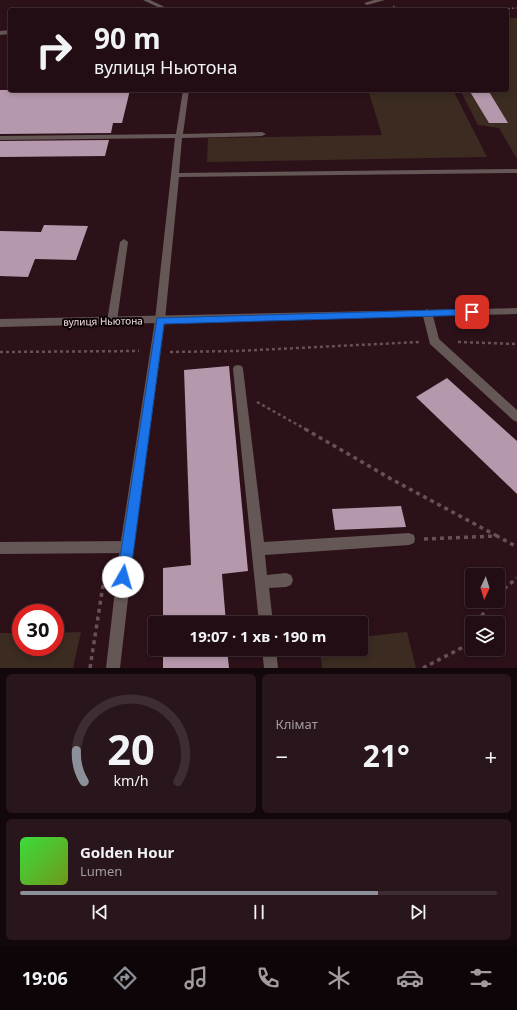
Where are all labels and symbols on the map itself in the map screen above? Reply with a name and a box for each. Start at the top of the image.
pin [455,295,489,329]
street label: вулиця Ньютона [63,313,143,329]
position arrow [102,556,144,598]
north arrow [465,568,505,608]
speed limit sign: 30 [12,604,64,656]

